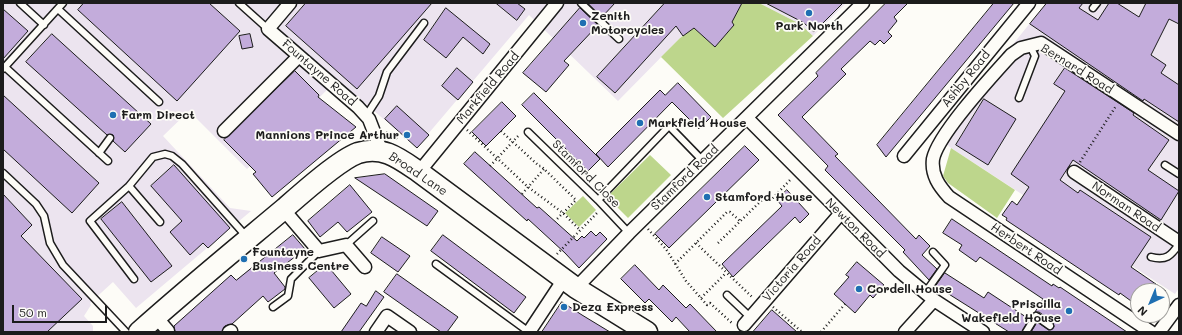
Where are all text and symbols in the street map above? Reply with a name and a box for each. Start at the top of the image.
marker: Park North [804,8,814,18]
place label: Zenith Motorcycles [591,9,664,37]
marker: Zenith Motorcycles [578,18,588,28]
place label: Park North [775,19,843,33]
street label: Fountayne Road [279,37,359,109]
street label: Bernard Road [1038,41,1116,97]
street label: Ashby Road [939,48,993,110]
street label: Markfield Road [454,49,522,127]
place label: Farm Direct [121,108,195,122]
marker: Farm Direct [108,110,118,120]
place label: Markfield House [648,116,746,130]
marker: Markfield House [635,118,645,128]
place label: Mannions Prince Arthur [255,128,399,142]
marker: Mannions Prince Arthur [402,130,412,140]
street label: Stamford Close [549,137,623,211]
street label: Stamford Road [648,142,722,214]
street label: Broad Lane [386,149,450,199]
street label: Norman Road [1089,179,1163,235]
place label: Stamford House [715,190,812,204]
marker: Stamford House [702,192,712,202]
street label: Newton Road [822,195,888,261]
street label: Herbert Road [988,220,1064,278]
street label: Victoria Road [760,233,824,305]
place label: Fountayne Business Centre [252,245,349,273]
marker: Fountayne Business Centre [239,254,249,264]
place label: Cordell House [867,282,952,296]
north arrow [1130,283,1170,323]
marker: Cordell House [854,284,864,294]
scale bar [14,297,109,323]
place label: Priscilla Wakefield House [961,297,1061,325]
place label: Deza Express [572,300,653,314]
marker: Deza Express [559,302,569,312]
text: N [1134,303,1150,320]
text: 50 m [19,304,47,320]
marker: Priscilla Wakefield House [1064,306,1074,316]

